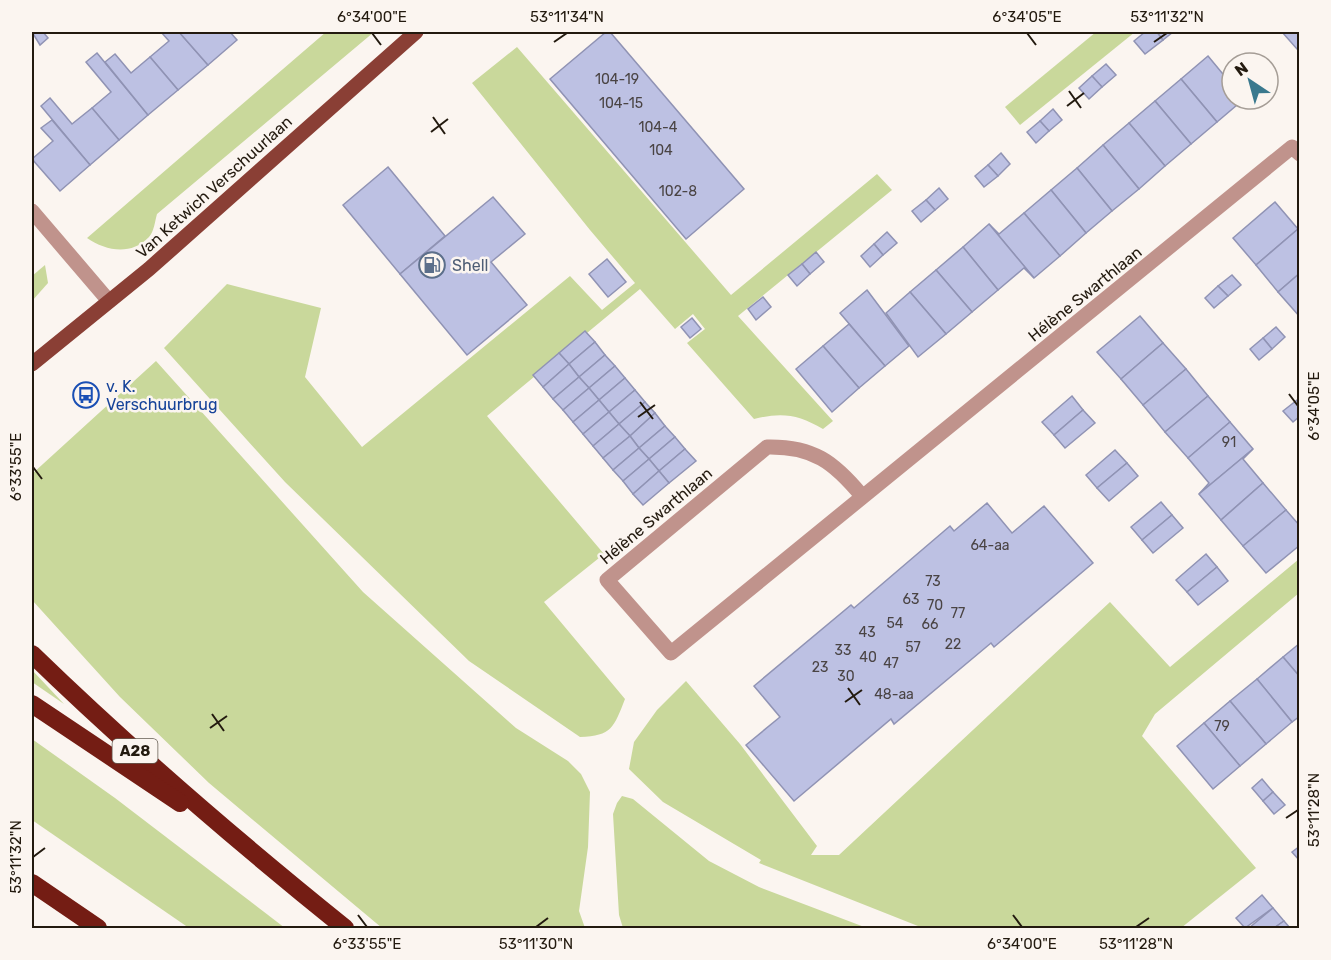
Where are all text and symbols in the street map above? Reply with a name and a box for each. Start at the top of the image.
text: 6°34'00"E [337,8,407,26]
text: 53°11'34"N [530,8,604,26]
text: 6°34'05"E [992,8,1062,26]
text: 53°11'32"N [1130,8,1204,26]
north arrow [1220,51,1280,111]
text: N [1231,58,1252,80]
house number: 104-19 [595,71,639,88]
house number: 104-15 [599,95,643,112]
street label: Van Ketwich Verschuurlaan [132,112,296,262]
house number: 104-4 [638,119,678,136]
house number: 104 [649,142,673,159]
house number: 102-8 [659,183,697,200]
street label: Hélène Swarthlaan [1024,242,1146,346]
fuel station icon: Shell [417,250,447,280]
place label: Shell [452,256,488,275]
text: 6°34'05"E [1305,371,1323,441]
place label: v. K. Verschuurbrug [106,377,218,414]
bus stop icon: v. K. Verschuurbrug [71,380,101,410]
text: 6°33'55"E [7,433,25,501]
house number: 91 [1222,434,1236,451]
street label: Hélène Swarthlaan [596,464,716,568]
house number: 64-aa [970,537,1010,554]
house number: 73 [925,573,941,590]
house number: 63 [903,591,919,608]
house number: 70 [927,597,943,614]
house number: 77 [951,605,965,622]
house number: 54 [886,615,904,632]
house number: 66 [922,616,938,633]
house number: 43 [858,624,876,641]
house number: 22 [945,636,961,653]
house number: 57 [905,639,921,656]
house number: 33 [835,642,851,659]
house number: 40 [859,649,877,666]
house number: 47 [883,655,899,672]
house number: 23 [812,659,828,676]
house number: 30 [837,668,855,685]
house number: 48-aa [874,686,914,703]
house number: 79 [1214,718,1230,735]
road number: A28 [112,739,158,763]
text: 53°11'28"N [1305,773,1323,847]
text: 53°11'32"N [7,820,25,894]
text: 6°33'55"E [333,935,401,953]
text: 53°11'30"N [499,935,573,953]
text: 6°34'00"E [987,935,1057,953]
text: 53°11'28"N [1099,935,1173,953]

